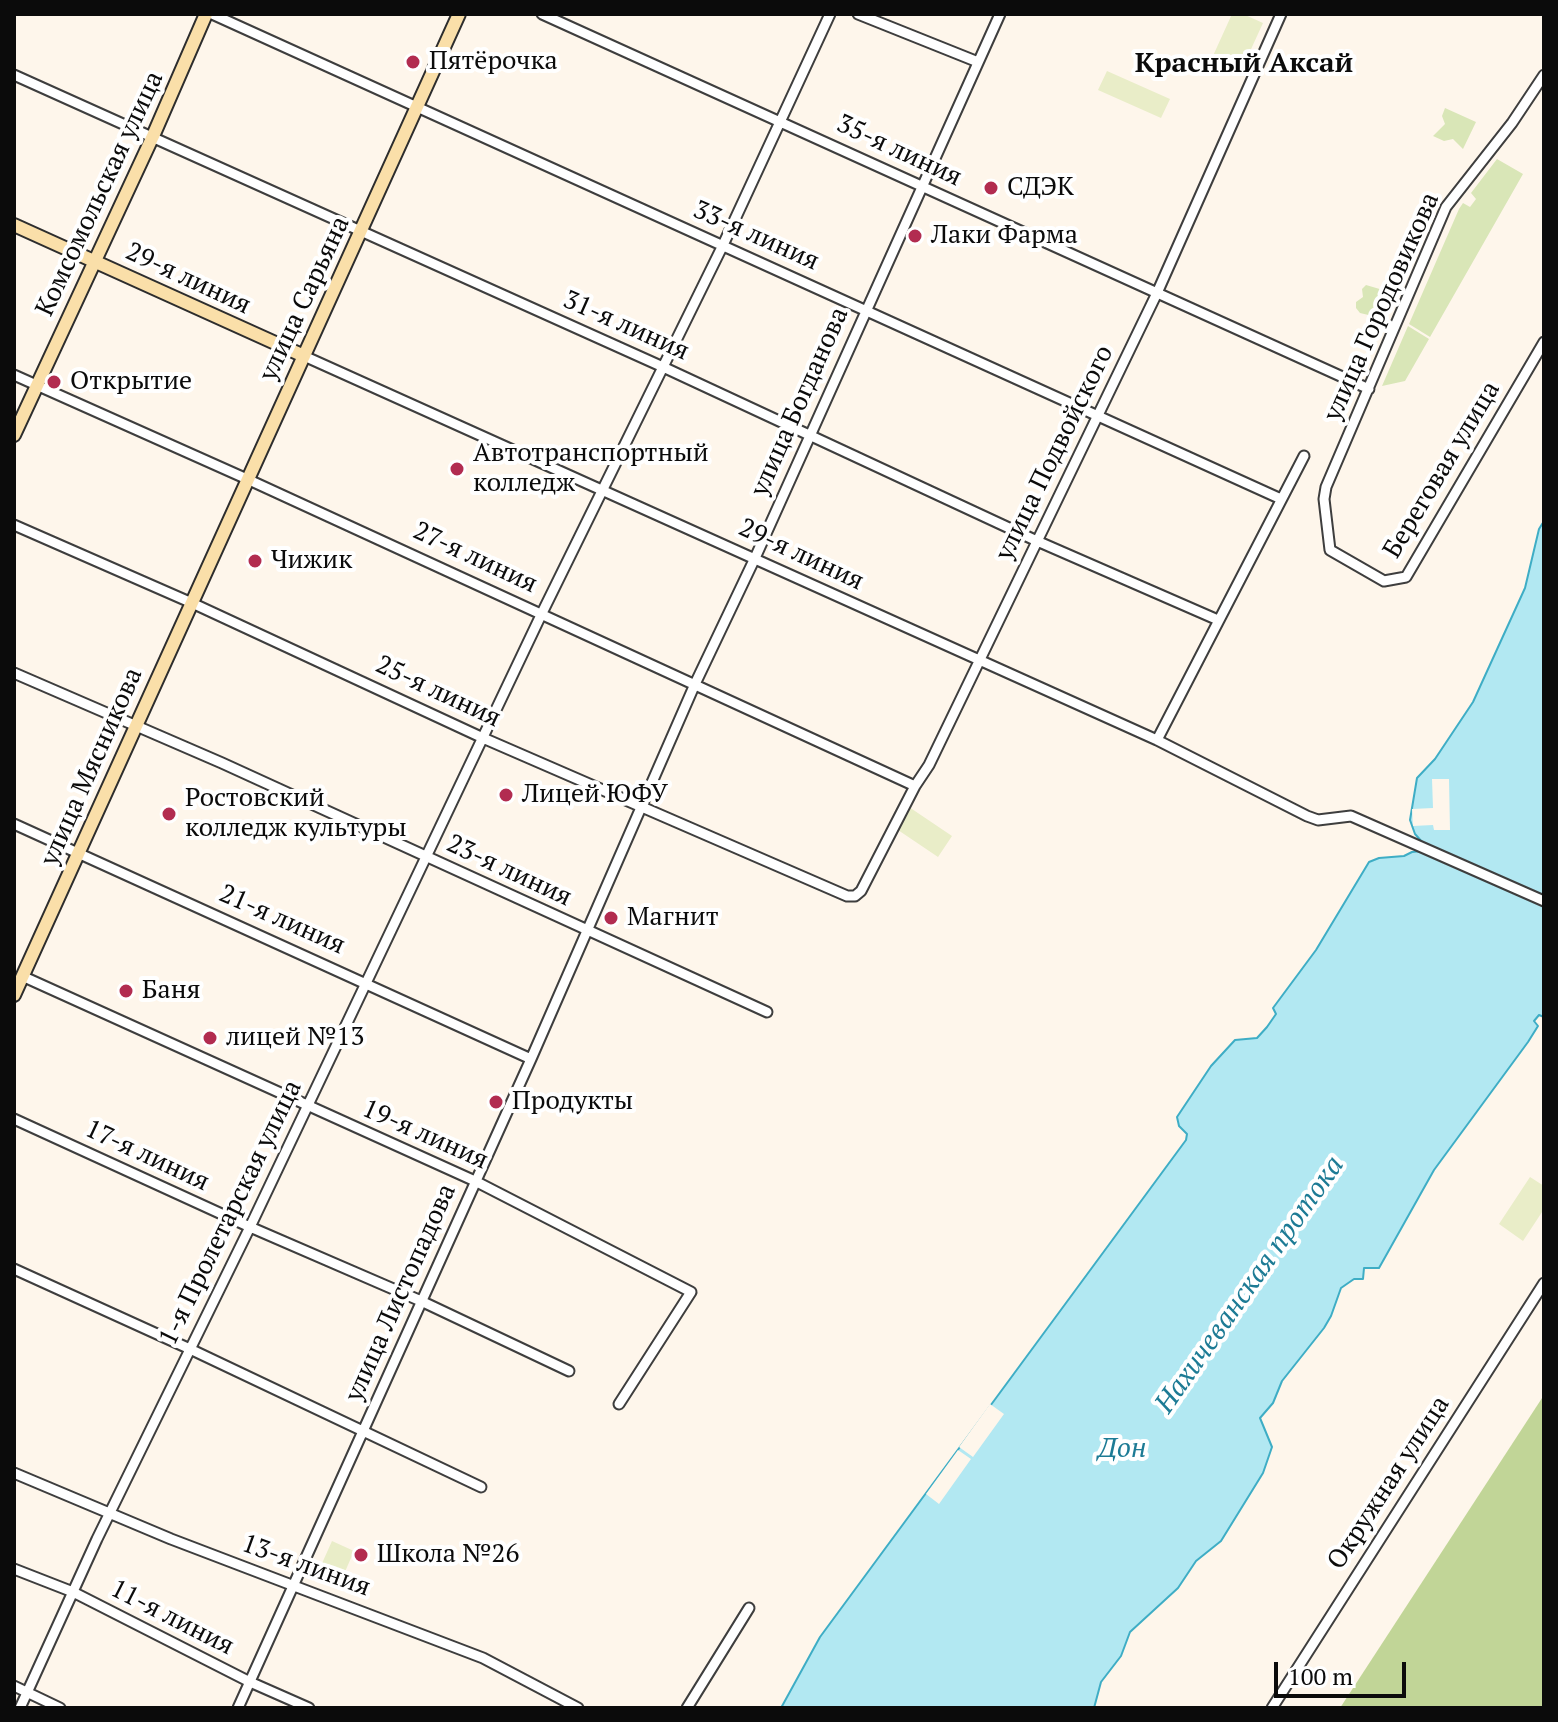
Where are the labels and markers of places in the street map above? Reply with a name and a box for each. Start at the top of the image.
place label: Пятёрочка [429,46,558,78]
marker: Пятёрочка [404,53,422,71]
place label: СДЭК [1007,172,1074,204]
marker: СДЭК [982,179,1000,197]
place label: Лаки Фарма [931,220,1078,252]
marker: Лаки Фарма [906,227,924,245]
place label: Открытие [70,366,192,398]
marker: Открытие [45,373,63,391]
place label: Автотранспортный колледж [473,438,709,500]
marker: Автотранспортный колледж [448,460,466,478]
place label: Чижик [271,545,352,577]
marker: Чижик [246,552,264,570]
place label: Лицей ЮФУ [522,779,668,811]
place label: Ростовский колледж культуры [185,783,407,844]
marker: Лицей ЮФУ [497,786,515,804]
marker: Ростовский колледж культуры [160,805,178,823]
place label: Магнит [627,902,719,934]
marker: Магнит [602,909,620,927]
place label: Баня [142,975,200,1007]
marker: Баня [117,982,135,1000]
place label: лицей №13 [226,1022,364,1054]
marker: лицей №13 [201,1029,219,1047]
place label: Продукты [512,1086,633,1118]
marker: Продукты [487,1093,505,1111]
place label: Школа №26 [377,1539,519,1571]
marker: Школа №26 [352,1546,370,1564]

